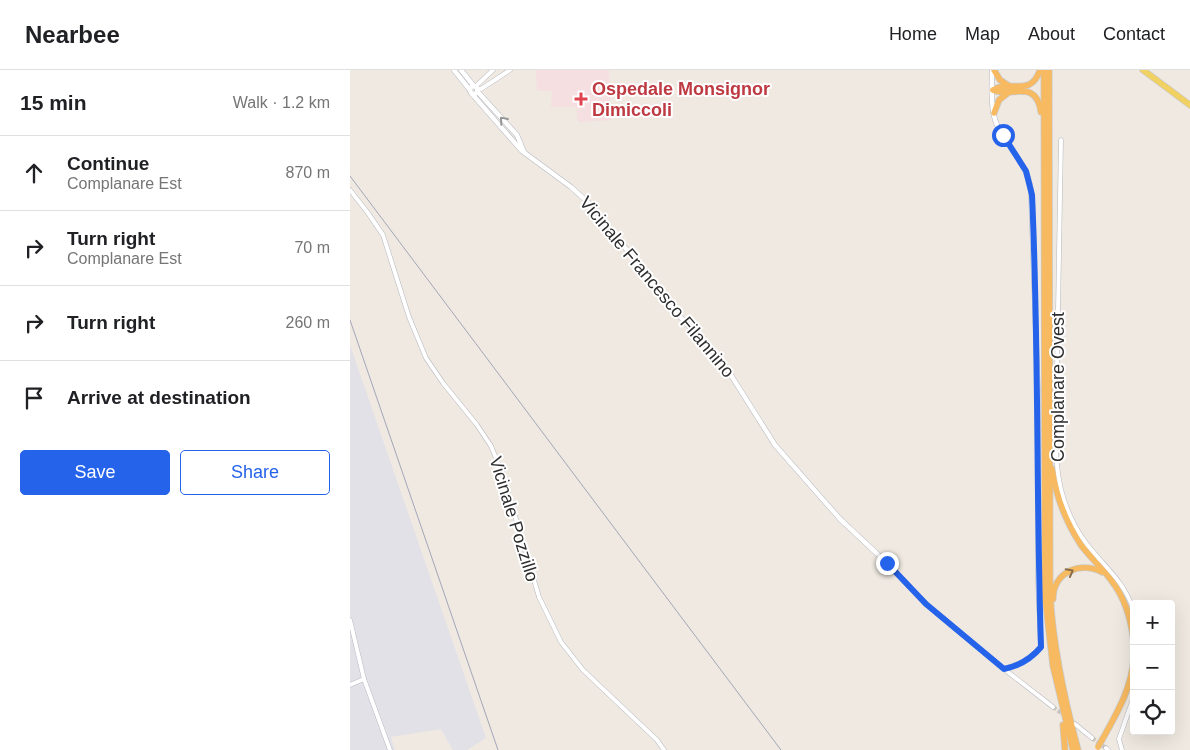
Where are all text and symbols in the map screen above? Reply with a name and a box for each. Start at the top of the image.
text: Nearbee [25,21,120,48]
text: Home [889,24,937,44]
text: Map [965,24,1000,44]
text: About [1028,24,1075,44]
text: Contact [1103,24,1165,44]
place label: Ospedale Monsignor Dimiccoli [592,79,770,120]
text: 15 min [20,91,87,114]
marker: Ospedale Monsignor Dimiccoli [574,92,588,106]
text: Walk · 1.2 km [233,94,330,111]
one-way arrow [500,117,509,126]
route start [992,124,1015,147]
text: Continue [67,153,149,174]
icon: ahead [20,159,48,187]
text: 870 m [286,164,330,181]
text: Complanare Est [67,175,182,192]
street label: Vicinale Francesco Filannino [575,193,739,381]
text: Turn right [67,228,155,249]
icon: right [20,234,48,262]
text: 70 m [294,239,330,256]
text: Complanare Est [67,250,182,267]
icon: right [20,309,48,337]
text: Turn right [67,312,155,333]
street label: Complanare Ovest [1048,312,1068,462]
text: 260 m [286,314,330,331]
icon: arrive [20,384,48,412]
text: Arrive at destination [67,387,251,408]
button: Save [20,450,170,495]
button: Share [180,450,330,495]
street label: Vicinale Pozzillo [485,454,543,584]
route end [876,552,899,575]
one-way arrow [1065,568,1074,578]
map controls [1130,600,1175,735]
button: + [1130,600,1175,645]
button: − [1130,645,1175,690]
button: locate [1130,690,1175,735]

